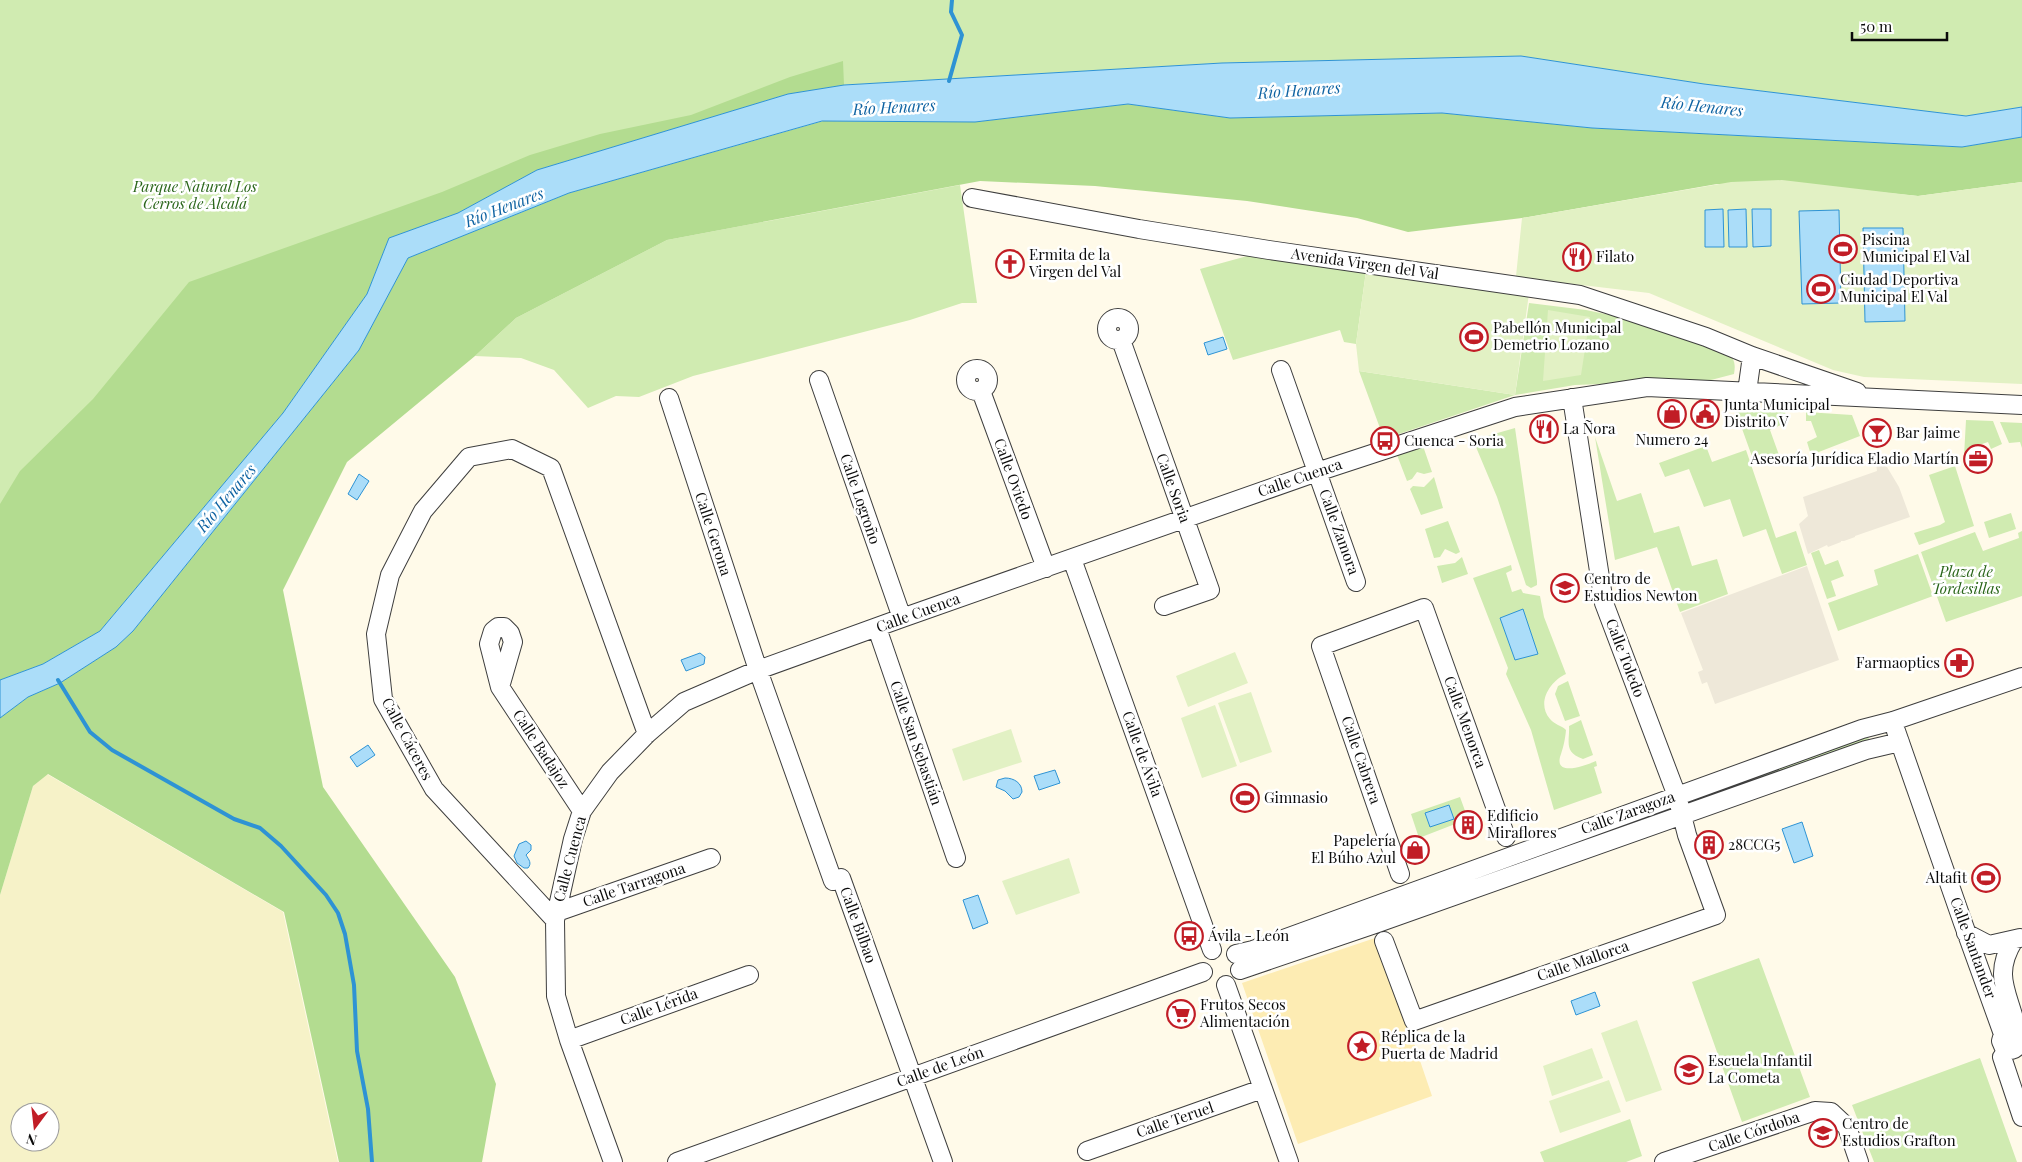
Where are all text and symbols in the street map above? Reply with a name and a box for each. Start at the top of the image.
scale bar [1852,10,1947,42]
text: 50 m [1860,16,1893,36]
water label: Río Henares [1256,76,1341,103]
water label: Río Henares [1659,91,1744,120]
water label: Río Henares [851,94,936,119]
park label: Parque Natural Los Cerros de Alcalá [132,176,257,213]
water label: Río Henares [460,182,546,232]
place label: Piscina Municipal El Val [1862,229,1970,266]
sports icon: Piscina Municipal El Val [1828,234,1858,264]
restaurant icon: Filato [1562,242,1592,272]
street label: Avenida Virgen del Val [1289,243,1440,283]
place label: Ermita de la Virgen del Val [1028,244,1121,281]
place label: Filato [1596,246,1634,266]
church icon: Ermita de la Virgen del Val [995,249,1025,279]
place label: Ciudad Deportiva Municipal El Val [1840,269,1959,306]
sports icon: Ciudad Deportiva Municipal El Val [1806,274,1836,304]
place label: Pabellón Municipal Demetrio Lozano [1493,317,1622,354]
sports icon: Pabellón Municipal Demetrio Lozano [1459,322,1489,352]
place label: Junta Municipal Distrito V [1723,394,1830,431]
shop icon: Numero 24 [1657,399,1687,429]
public building icon: Junta Municipal Distrito V [1690,399,1720,429]
restaurant icon: La Ñora [1529,414,1559,444]
place label: La Ñora [1563,418,1616,438]
bar icon: Bar Jaime [1862,418,1892,448]
place label: Bar Jaime [1896,422,1960,442]
bus stop icon: Cuenca - Soria [1370,426,1400,456]
place label: Numero 24 [1636,429,1708,449]
place label: Cuenca - Soria [1404,430,1505,450]
street label: Calle Oviedo [990,435,1038,522]
office icon: Asesoría Jurídica Eladio Martín [1963,444,1993,474]
place label: Asesoría Jurídica Eladio Martín [1750,448,1959,468]
street label: Calle Soria [1152,450,1196,526]
street label: Calle Logroño [836,451,886,547]
street label: Calle Cuenca [1255,453,1345,501]
water label: Río Henares [190,459,260,537]
street label: Calle Zamora [1315,486,1365,578]
street label: Calle Gerona [691,489,737,579]
park label: Plaza de Tordesillas [1932,561,2001,598]
place label: Centro de Estudios Newton [1584,568,1698,605]
school or university icon: Centro de Estudios Newton [1550,573,1580,603]
street label: Calle Cuenca [873,587,963,636]
street label: Calle Toledo [1602,616,1650,700]
pharmacy icon: Farmaoptics [1944,648,1974,678]
place label: Farmaoptics [1856,652,1940,672]
street label: Calle Menorca [1440,673,1492,771]
street label: Calle San Sebastián [886,678,948,808]
street label: Calle Cáceres [378,694,438,783]
street label: Calle Badajoz [509,705,575,792]
street label: Calle de Ávila [1118,708,1168,800]
street label: Calle Cabrera [1338,713,1387,807]
sports icon: Gimnasio [1230,783,1260,813]
street label: Calle Zaragoza [1578,786,1678,838]
place label: Gimnasio [1264,787,1328,807]
place label: Edificio Miraflores [1487,805,1557,842]
building icon: Edificio Miraflores [1453,810,1483,840]
street label: Calle Cuenca [548,813,590,904]
place label: Papelería El Búho Azul [1311,830,1397,867]
building icon: 28CCG5 [1694,830,1724,860]
place label: 28CCG5 [1728,834,1780,854]
shop icon: Papelería El Búho Azul [1400,835,1430,865]
street label: Calle Tarragona [580,857,688,911]
sports icon: Altafit [1971,863,2001,893]
place label: Altafit [1925,867,1968,887]
street label: Calle Bilbao [836,884,882,965]
street label: Calle Santander [1946,894,2002,1002]
bus stop icon: Ávila - León [1174,921,1204,951]
place label: Ávila - León [1207,925,1289,945]
street label: Calle Mallorca [1534,935,1632,985]
street label: Calle Lérida [617,983,701,1029]
place label: Frutos Secos Alimentación [1199,994,1290,1031]
supermarket icon: Frutos Secos Alimentación [1166,999,1196,1029]
place label: Réplica de la Puerta de Madrid [1381,1026,1498,1063]
place icon: Réplica de la Puerta de Madrid [1347,1031,1377,1061]
street label: Calle de León [893,1041,986,1091]
place label: Escuela Infantil La Cometa [1708,1050,1812,1087]
school or university icon: Escuela Infantil La Cometa [1674,1055,1704,1085]
street label: Calle Teruel [1133,1096,1216,1142]
north arrow [10,1102,60,1152]
street label: Calle Córdoba [1705,1106,1802,1156]
place label: Centro de Estudios Grafton [1842,1113,1956,1150]
school or university icon: Centro de Estudios Grafton [1808,1118,1838,1148]
text: N [24,1130,39,1151]

